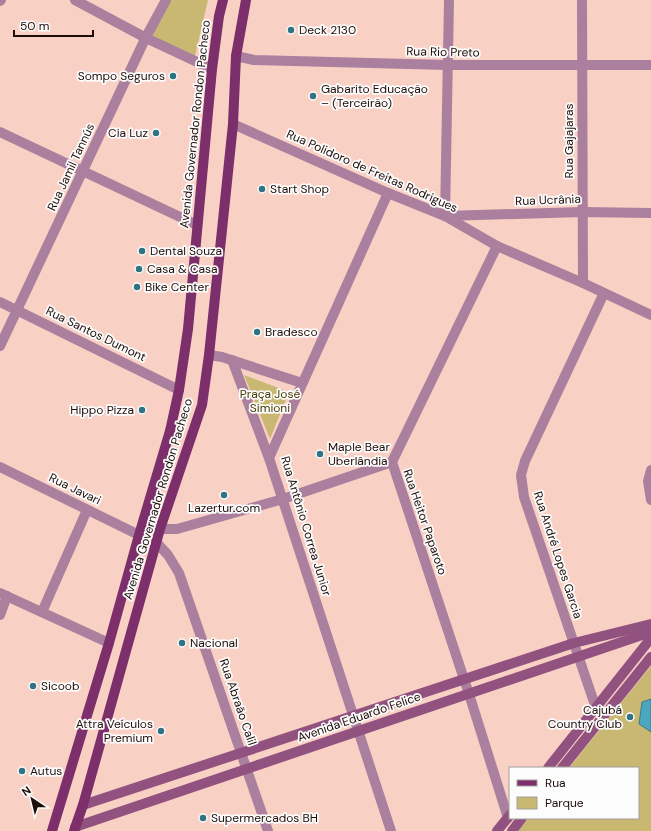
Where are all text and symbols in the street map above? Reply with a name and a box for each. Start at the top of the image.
scale bar [14,12,93,38]
text: 50 m [20,18,49,34]
street label: Avenida Governador Rondon Pacheco [176,19,214,229]
place label: Deck 2130 [299,22,356,38]
marker: Deck 2130 [286,25,296,35]
street label: Rua Rio Preto [406,43,480,61]
place label: Sompo Seguros [78,68,165,84]
marker: Sompo Seguros [168,71,178,81]
place label: Gabarito Educação – (Terceirão) [321,81,428,111]
marker: Gabarito Educação – (Terceirão) [308,91,318,101]
street label: Rua Gajajaras [561,103,577,179]
street label: Rua Jamil Tannús [44,121,98,213]
place label: Cia Luz [108,125,148,141]
street label: Rua Polidoro de Freitas Rodrigues [284,126,460,216]
marker: Cia Luz [151,128,161,138]
place label: Start Shop [270,181,329,197]
marker: Start Shop [257,184,267,194]
street label: Rua Ucrânia [515,191,581,209]
place label: Dental Souza [150,243,222,259]
marker: Dental Souza [137,246,147,256]
place label: Casa & Casa [147,261,218,277]
marker: Casa & Casa [134,264,144,274]
place label: Bike Center [145,279,209,295]
marker: Bike Center [132,282,142,292]
street label: Rua Santos Dumont [43,303,149,365]
place label: Bradesco [265,324,318,340]
marker: Bradesco [252,327,262,337]
park label: Praça José Simioni [240,386,300,416]
street label: Avenida Governador Rondon Pacheco [120,397,196,601]
place label: Hippo Pizza [70,402,134,418]
marker: Hippo Pizza [137,405,147,415]
place label: Maple Bear Uberlândia [328,439,390,469]
marker: Maple Bear Uberlândia [315,449,325,459]
street label: Rua Antônio Correa Junior [277,454,335,598]
street label: Rua Heitor Paparoto [399,467,451,577]
street label: Rua Javari [46,470,104,508]
street label: Rua André Lopes Garcia [530,489,586,621]
marker: Lazertur.com [219,490,229,500]
place label: Lazertur.com [188,500,260,516]
place label: Nacional [190,635,238,651]
marker: Nacional [177,638,187,648]
street label: Rua Abraão Calil [216,657,260,747]
place label: Sicoob [41,678,79,694]
marker: Sicoob [28,681,38,691]
street label: Avenida Eduardo Felice [295,688,423,746]
place label: Cajubá Country Club [548,702,622,732]
marker: Cajubá Country Club [625,712,635,722]
place label: Attra Veículos Premium [76,716,153,746]
marker: Attra Veículos Premium [156,726,166,736]
place label: Autus [30,763,62,779]
marker: Autus [17,766,27,776]
legend [509,767,639,819]
text: Rua [545,775,566,791]
north arrow [12,779,52,819]
text: N [19,783,34,799]
text: Parque [545,795,584,811]
place label: Supermercados BH [211,810,318,826]
marker: Supermercados BH [198,813,208,823]

